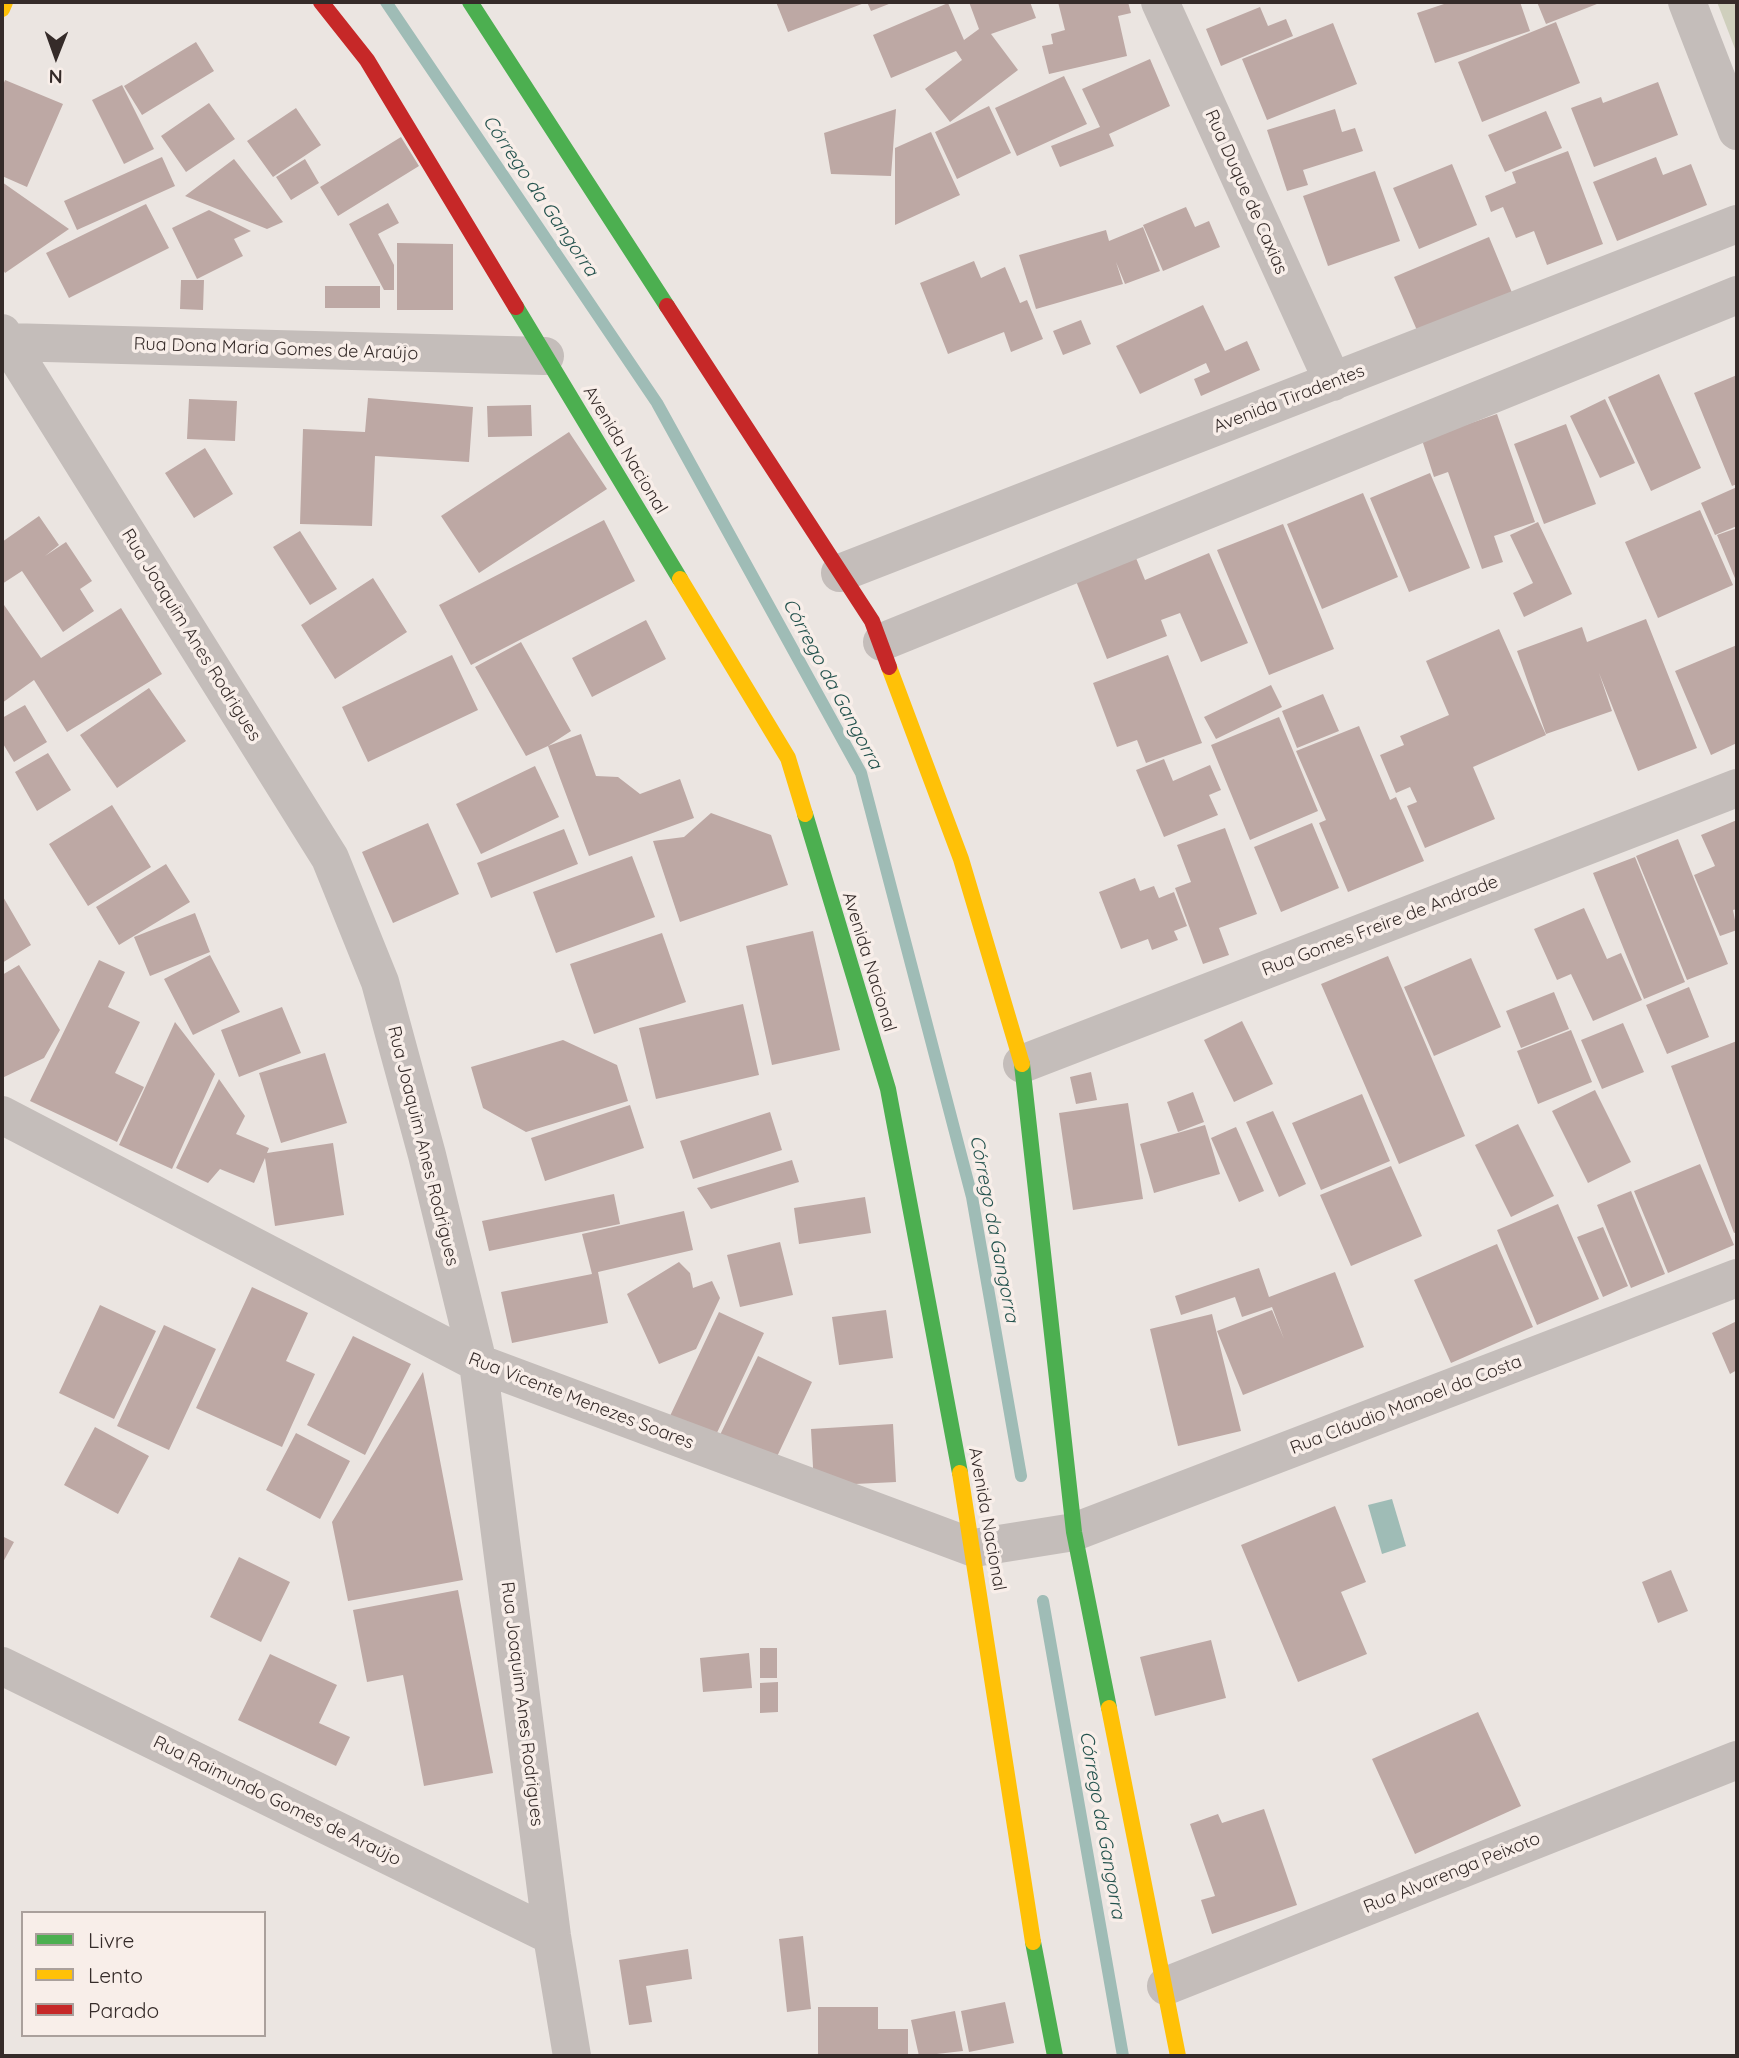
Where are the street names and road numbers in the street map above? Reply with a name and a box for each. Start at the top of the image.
street label: Rua Duque de Caxias [1200,106,1292,278]
street label: Rua Dona Maria Gomes de Araújo [133,333,419,365]
street label: Avenida Tiradentes [1210,360,1368,438]
street label: Avenida Nacional [578,382,672,518]
street label: Rua Joaquim Anes Rodrigues [117,525,265,745]
street label: Rua Gomes Freire de Andrade [1259,871,1501,981]
street label: Avenida Nacional [837,889,901,1035]
street label: Rua Joaquim Anes Rodrigues [383,1024,463,1268]
street label: Rua Vicente Menezes Soares [465,1348,697,1454]
street label: Rua Cláudio Manoel da Costa [1287,1351,1525,1459]
street label: Avenida Nacional [964,1446,1010,1592]
street label: Rua Joaquim Anes Rodrigues [496,1580,548,1828]
street label: Rua Raimundo Gomes de Araújo [150,1731,404,1871]
street label: Rua Alvarenga Peixoto [1361,1828,1543,1918]

